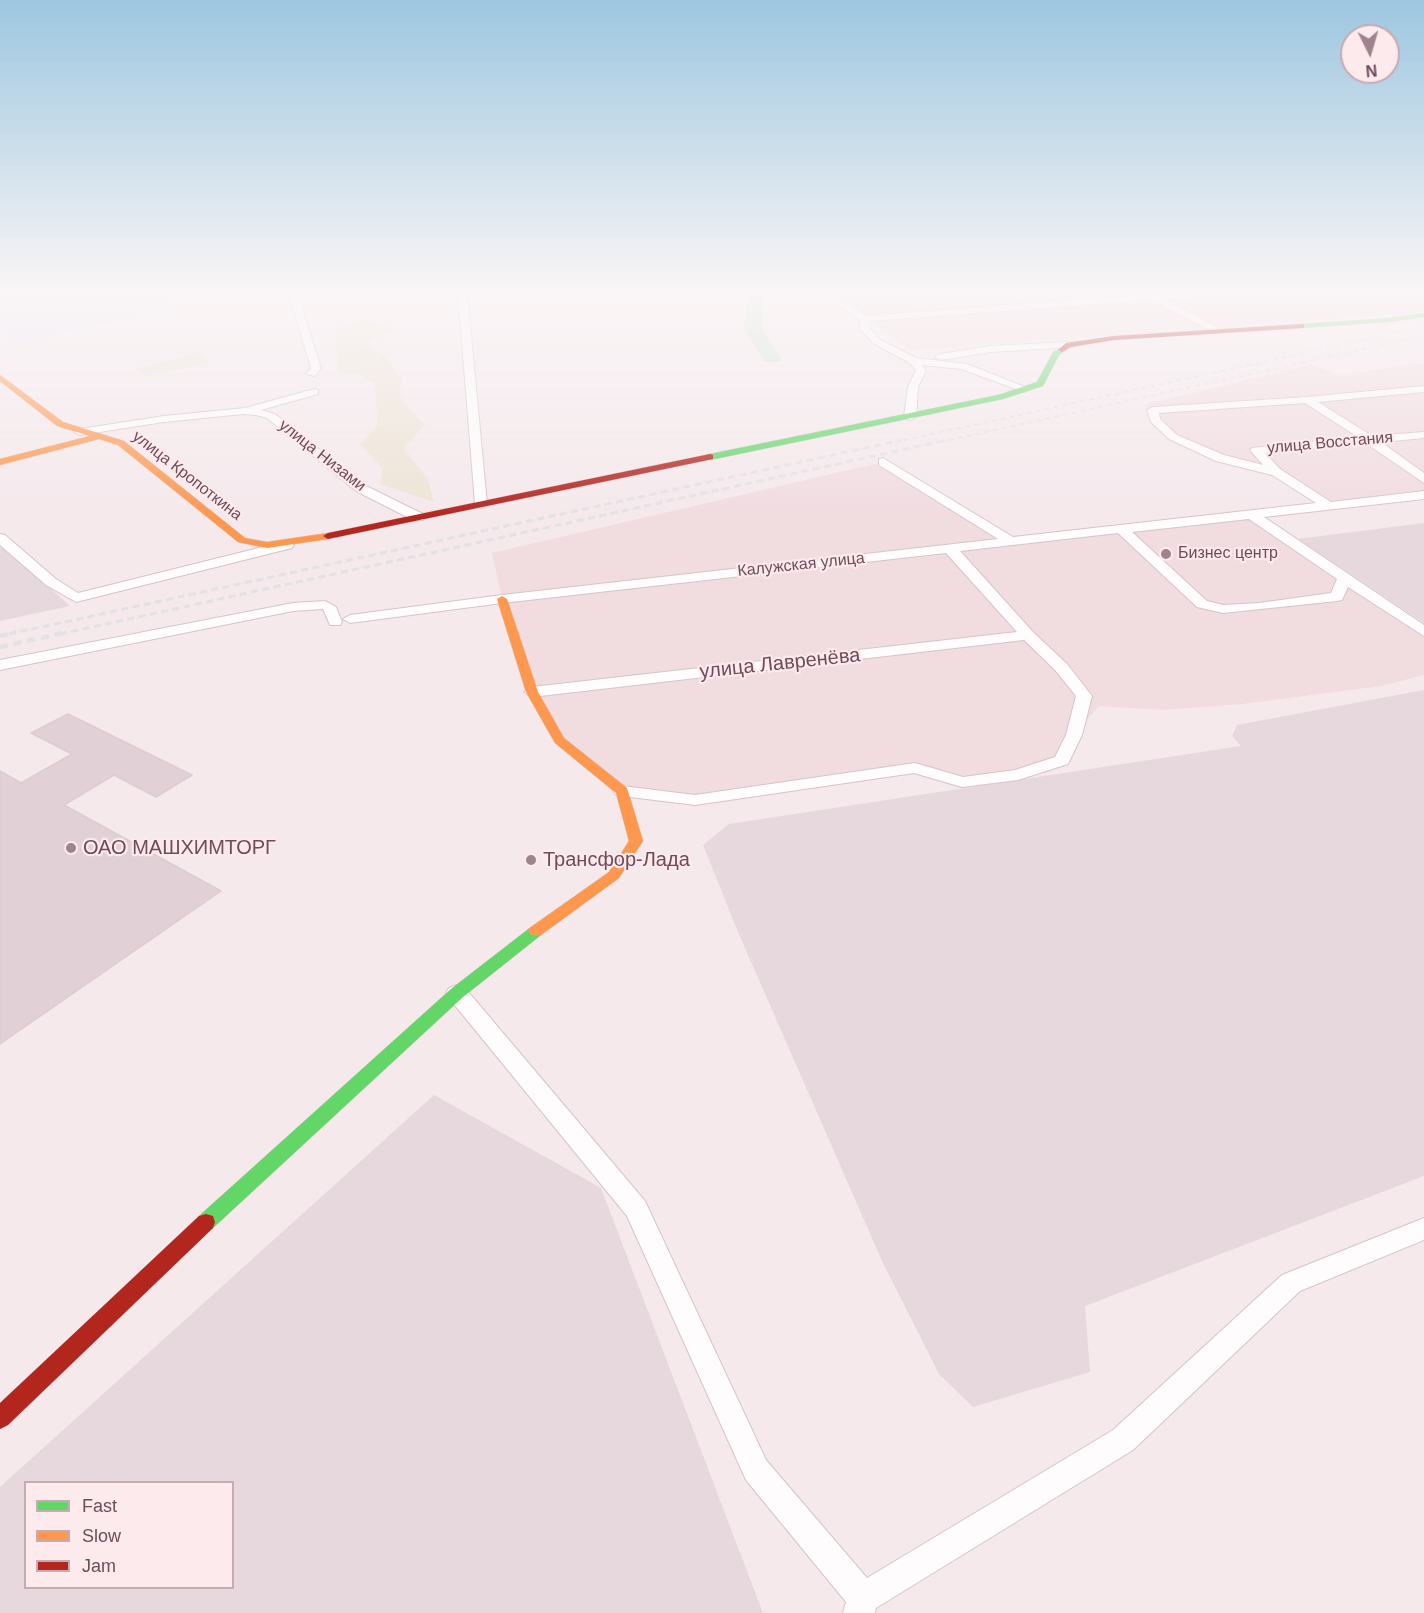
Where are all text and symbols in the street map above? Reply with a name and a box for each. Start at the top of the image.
north arrow [1340,24,1400,84]
text: N [1365,61,1378,79]
street label: улица Низами [275,416,369,496]
street label: улица Кропоткина [128,427,246,525]
street label: улица Восстания [1266,428,1394,458]
place label: Бизнес центр [1178,544,1278,564]
marker: Бизнес центр [1159,547,1173,561]
street label: Калужская улица [736,549,866,581]
street label: улица Лавренёва [699,644,861,684]
place label: ОАО МАШХИМТОРГ [83,836,276,860]
marker: ОАО МАШХИМТОРГ [64,841,78,855]
place label: Трансфор-Лада [543,848,690,872]
marker: Трансфор-Лада [524,853,538,867]
legend [24,1481,234,1589]
text: Fast [82,1496,117,1516]
text: Slow [82,1526,121,1546]
text: Jam [82,1556,116,1576]

